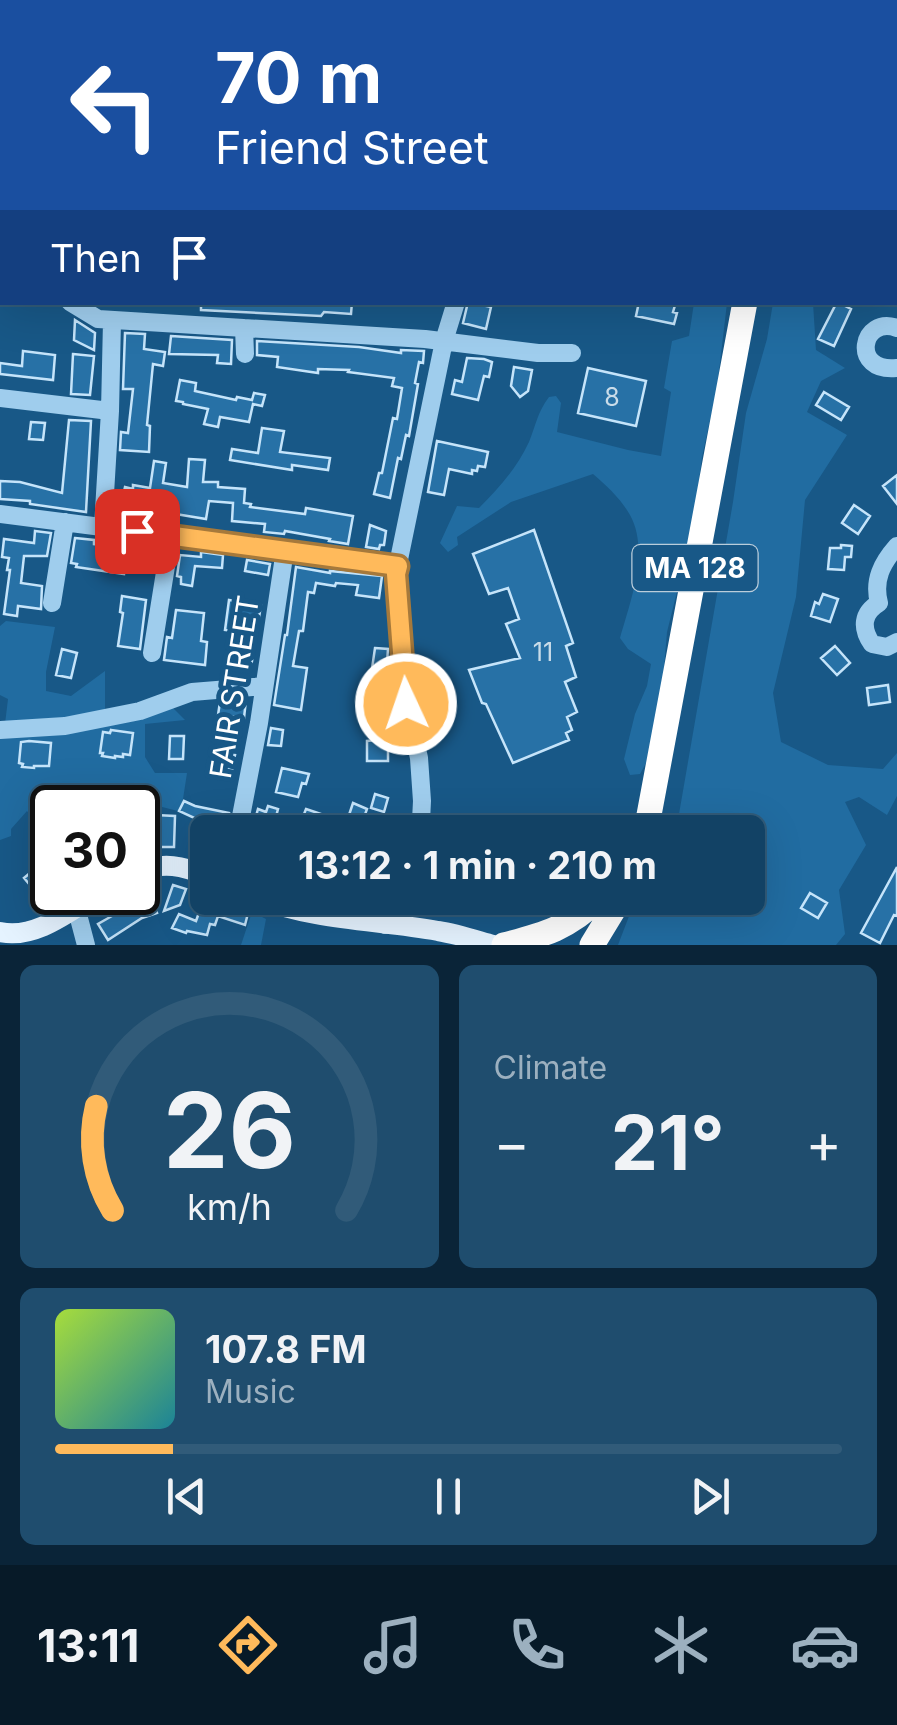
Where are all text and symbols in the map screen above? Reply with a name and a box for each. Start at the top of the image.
text: 70 m [215,35,382,120]
icon: left [50,40,180,170]
text: Friend Street [215,120,489,175]
icon: arrive [162,230,217,285]
text: Then [50,235,142,281]
house number: 8 [604,382,620,412]
pin [95,489,180,574]
icon: arrive [110,504,165,559]
road number: MA 128 [632,545,758,591]
street label: FAIR STREET [202,593,266,781]
house number: 11 [533,637,553,667]
position arrow [354,652,458,756]
speed limit sign: 30 [30,785,160,915]
text: 13:12 · 1 min · 210 m [298,842,657,888]
text: Climate [494,1048,607,1087]
text: 26 [163,1067,296,1193]
text: 21° [611,1097,725,1188]
text: − [494,1110,530,1176]
text: + [806,1110,842,1176]
text: km/h [187,1185,272,1229]
text: 107.8 FM [205,1326,367,1372]
text: Music [205,1372,296,1411]
icon: previous [159,1469,214,1524]
icon: pause [421,1469,476,1524]
icon: next [683,1469,738,1524]
icon: directions [213,1610,283,1680]
icon: music [358,1610,428,1680]
icon: phone [502,1610,572,1680]
icon: climate [646,1610,716,1680]
icon: car [790,1610,860,1680]
text: 13:11 [37,1618,139,1673]

